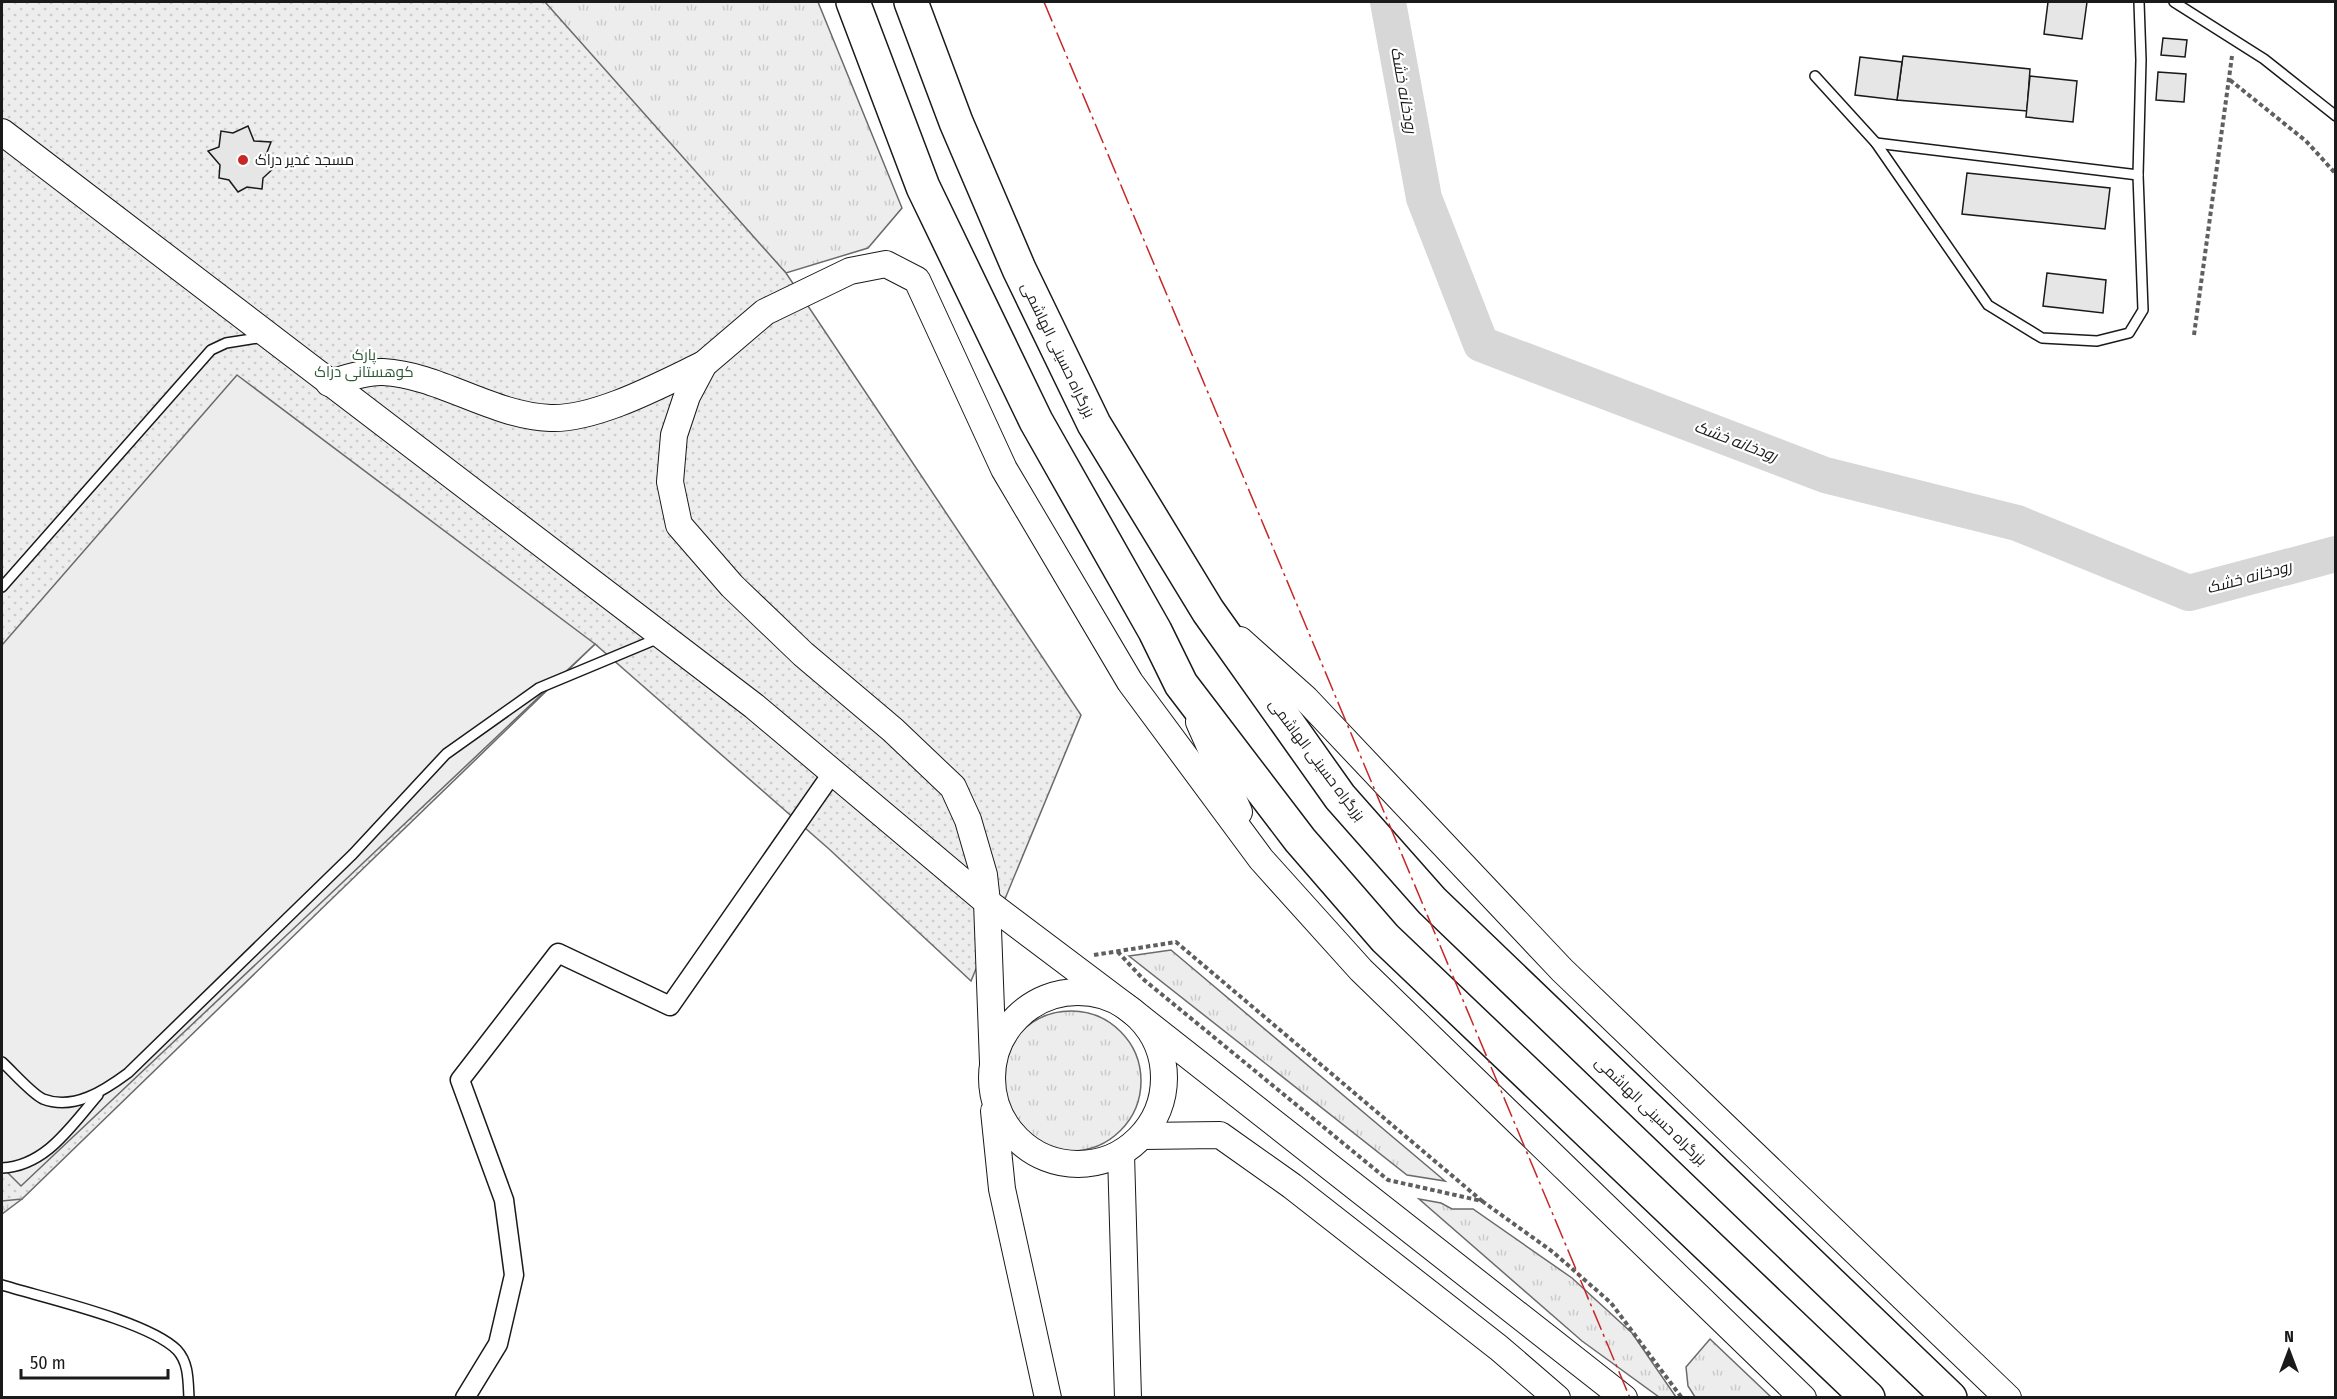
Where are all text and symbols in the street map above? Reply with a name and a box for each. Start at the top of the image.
water label: رودخانه خشک [1387,45,1421,136]
place label: مسجد غدیر دراک [255,151,354,169]
marker: مسجد غدیر دراک [236,153,250,167]
street label: بزرگراه حسینی الهاشمی [1016,279,1099,421]
park label: پارک کوهستانی دراک [314,346,414,382]
water label: رودخانه خشک [1692,417,1782,466]
water label: رودخانه خشک [2204,556,2295,597]
street label: بزرگراه حسینی الهاشمی [1264,695,1369,825]
street label: بزرگراه حسینی الهاشمی [1591,1053,1711,1170]
north arrow [2259,1321,2319,1381]
text: N [2284,1327,2294,1346]
scale bar [21,1342,168,1380]
text: 50 m [30,1352,66,1374]

